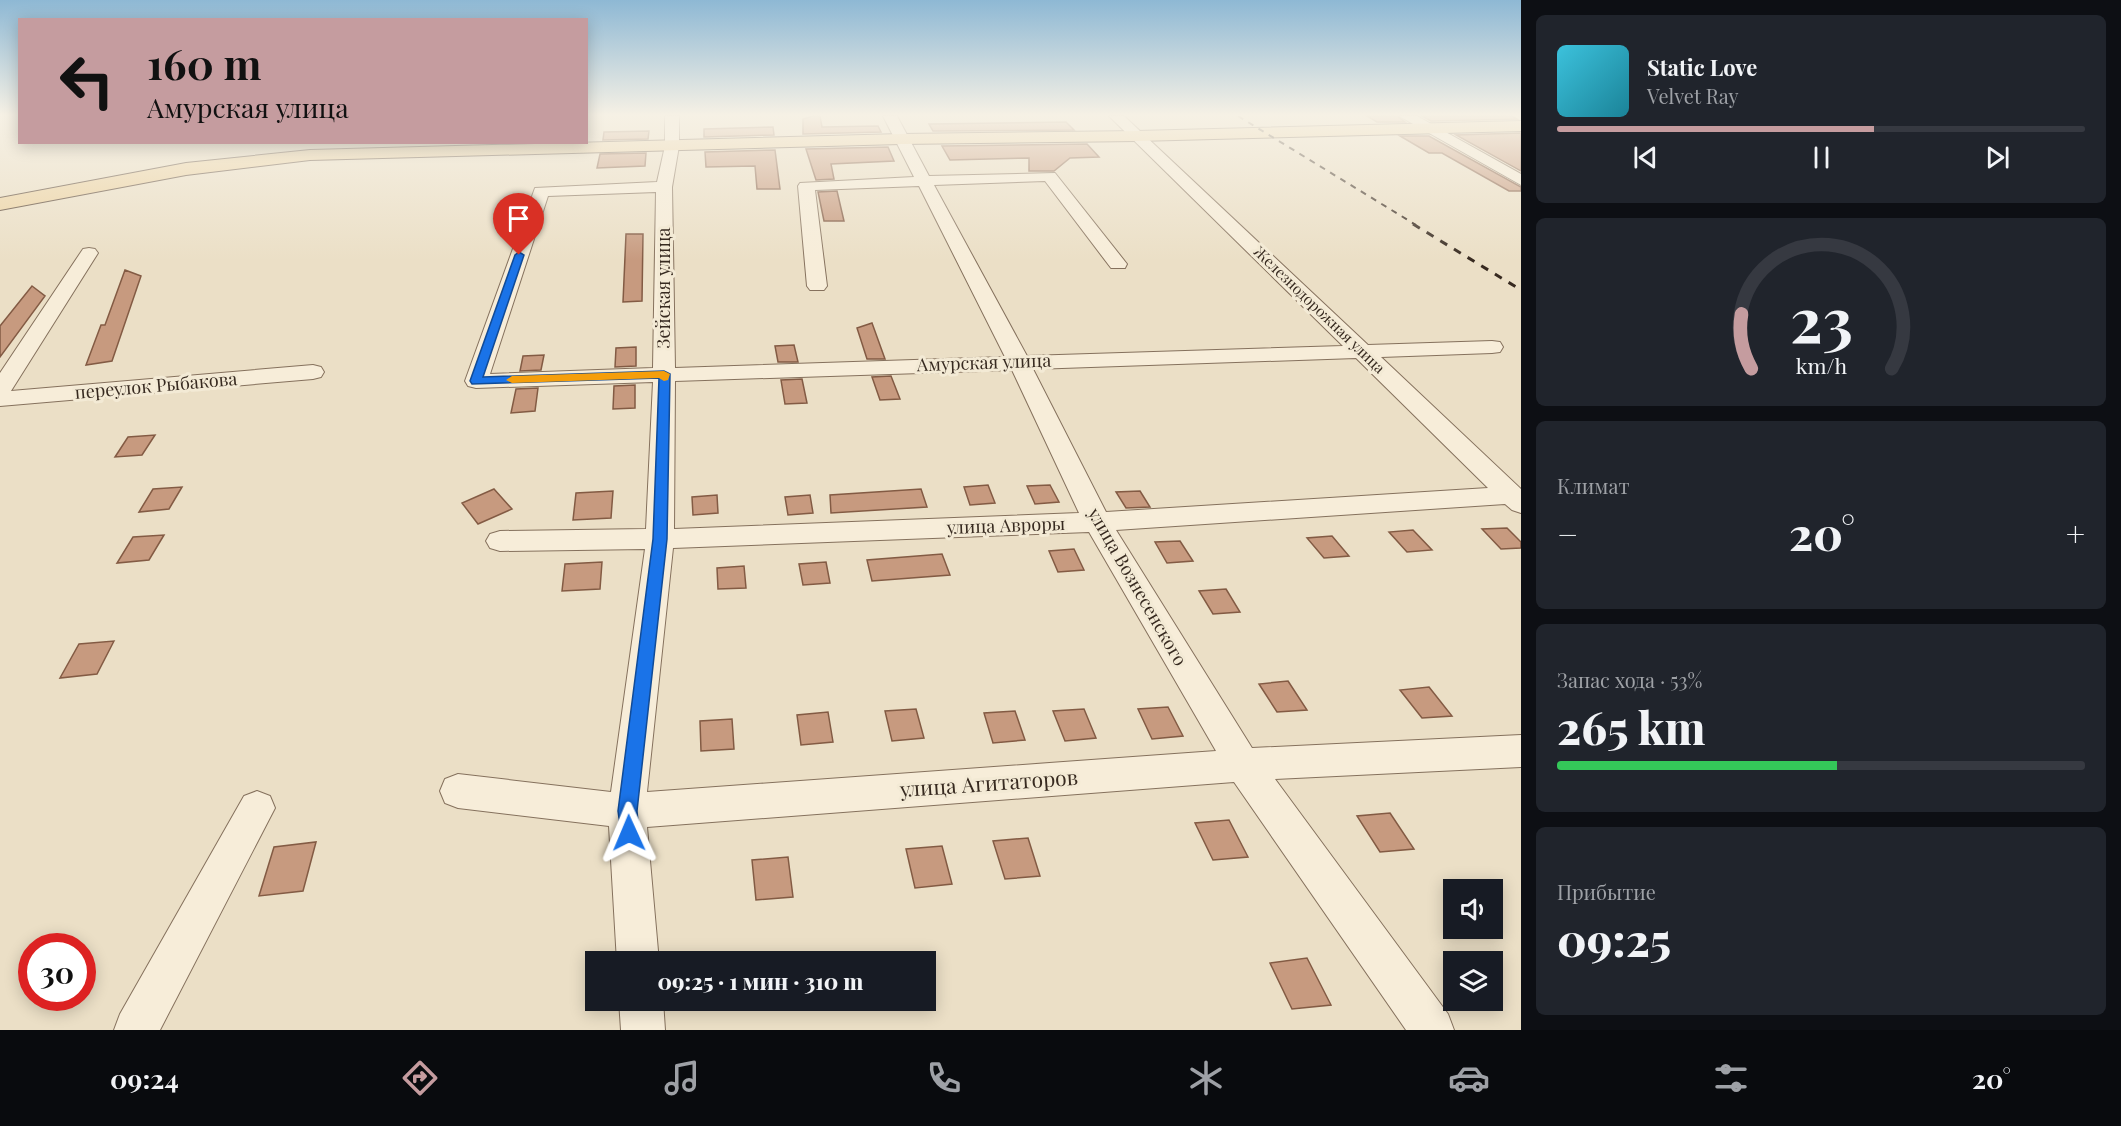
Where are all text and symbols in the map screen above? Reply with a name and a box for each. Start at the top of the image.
text: 160 m [147,35,262,91]
icon: left [48,42,126,120]
text: Static Love [1647,52,1757,82]
text: Velvet Ray [1647,82,1739,109]
text: Амурская улица [147,89,349,125]
icon: previous [1629,141,1662,174]
icon: pause [1805,141,1838,174]
icon: next [1981,141,2014,174]
pin [493,193,544,255]
icon: arrive [502,202,535,235]
street label: Зейская улица [651,227,675,349]
street label: Железнодорожная улица [1250,241,1390,378]
text: 23 [1789,275,1853,359]
street label: Амурская улица [915,348,1052,376]
text: km/h [1795,351,1847,379]
street label: переулок Рыбакова [74,366,238,404]
text: Климат [1557,472,1630,499]
street label: улица Вознесенского [1082,502,1193,670]
text: 20° [1789,502,1855,562]
street label: улица Авроры [945,511,1066,539]
text: − [1557,511,1578,555]
text: + [2066,511,2085,555]
text: Запас хода · 53% [1557,666,1702,693]
text: 265 km [1557,696,1706,756]
street label: улица Агитаторов [898,762,1079,802]
position arrow [597,801,661,865]
text: Прибытие [1557,878,1656,905]
map controls [1443,879,1503,1011]
button: sound [1443,879,1503,939]
text: 09:25 [1557,908,1671,968]
speed limit sign: 30 [18,933,96,1011]
button: layers [1443,951,1503,1011]
text: 09:25 · 1 мин · 310 m [658,966,863,996]
icon: directions [399,1057,441,1099]
icon: music [661,1057,703,1099]
icon: phone [923,1057,965,1099]
icon: climate [1185,1057,1227,1099]
icon: car [1448,1057,1490,1099]
icon: filters [1710,1057,1752,1099]
text: 09:24 [110,1060,179,1096]
text: 20° [1972,1060,2011,1096]

